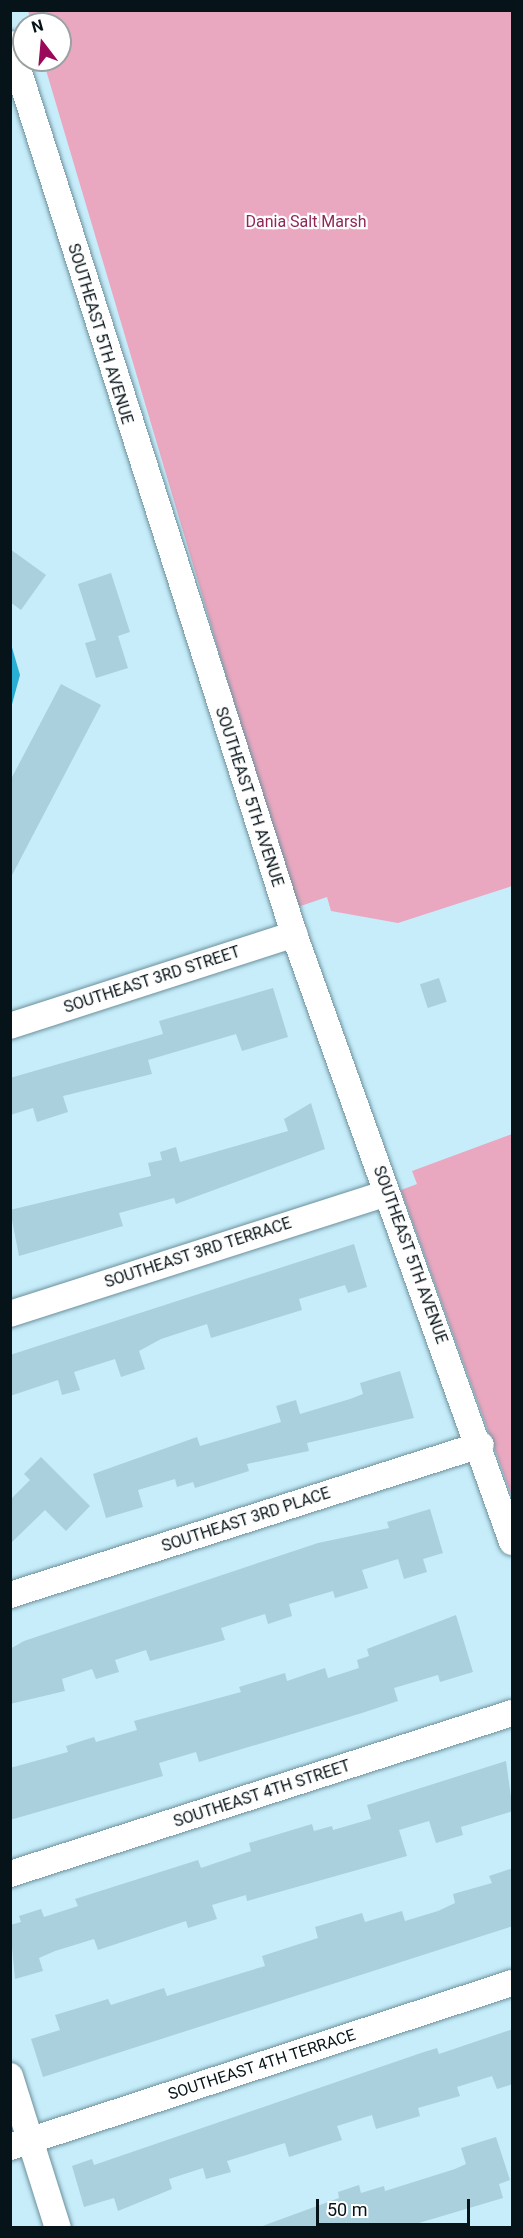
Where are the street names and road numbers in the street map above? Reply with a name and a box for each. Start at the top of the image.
street label: SOUTHEAST 5TH AVENUE [63,241,137,427]
street label: SOUTHEAST 5TH AVENUE [211,705,287,889]
street label: SOUTHEAST 3RD STREET [61,942,243,1018]
street label: SOUTHEAST 5TH AVENUE [369,1163,451,1347]
street label: SOUTHEAST 3RD TERRACE [102,1214,294,1292]
street label: SOUTHEAST 3RD PLACE [159,1484,333,1556]
street label: SOUTHEAST 4TH STREET [171,1756,353,1832]
street label: SOUTHEAST 4TH TERRACE [166,2026,358,2104]

